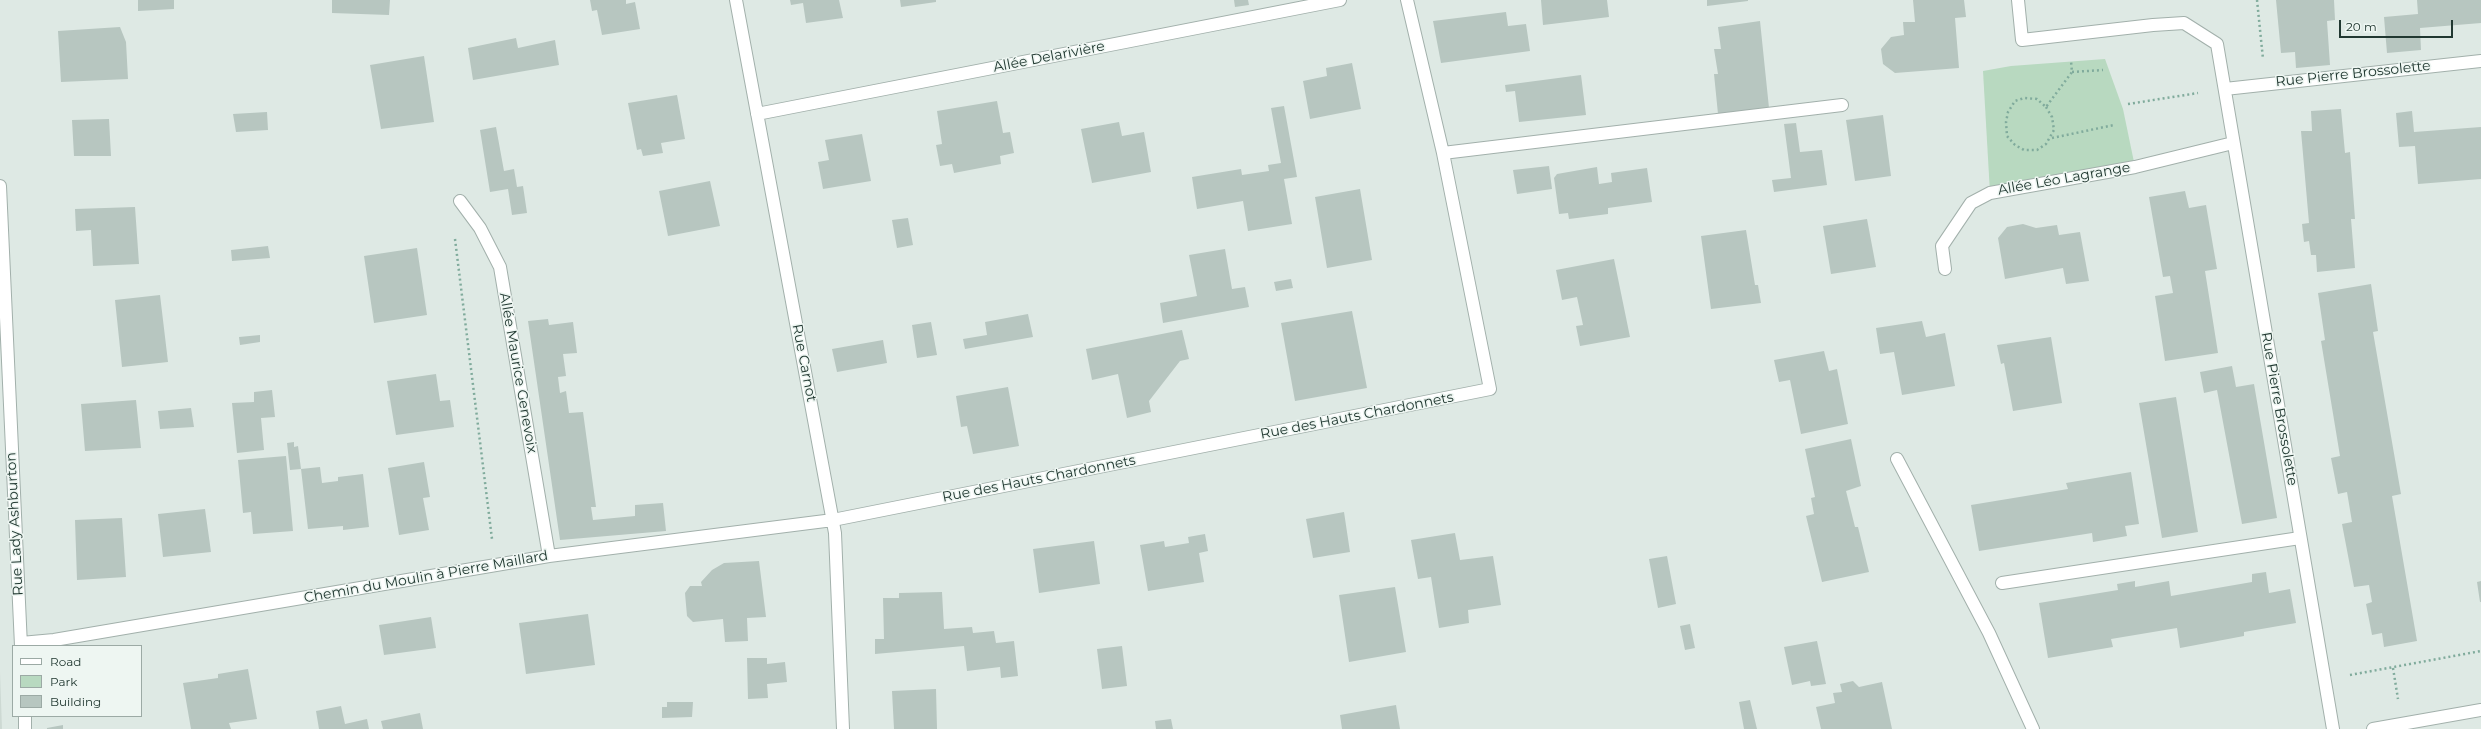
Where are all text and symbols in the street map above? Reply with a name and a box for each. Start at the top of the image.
scale bar [2341,12,2455,38]
text: 20 m [2346,19,2377,34]
street label: Allée Delarivière [992,38,1106,76]
street label: Rue Pierre Brossolette [2275,58,2431,90]
street label: Allée Léo Lagrange [1997,159,2131,199]
street label: Allée Maurice Genevoix [496,291,540,455]
street label: Rue Carnot [788,323,820,403]
street label: Rue Pierre Brossolette [2257,331,2301,487]
street label: Rue des Hauts Chardonnets [1259,389,1455,443]
street label: Rue Lady Ashburton [3,452,27,596]
street label: Rue des Hauts Chardonnets [941,452,1137,506]
street label: Chemin du Moulin à Pierre Maillard [303,547,549,607]
legend [12,645,142,717]
text: Road [50,654,81,669]
text: Park [50,674,77,689]
text: Building [50,694,101,709]

